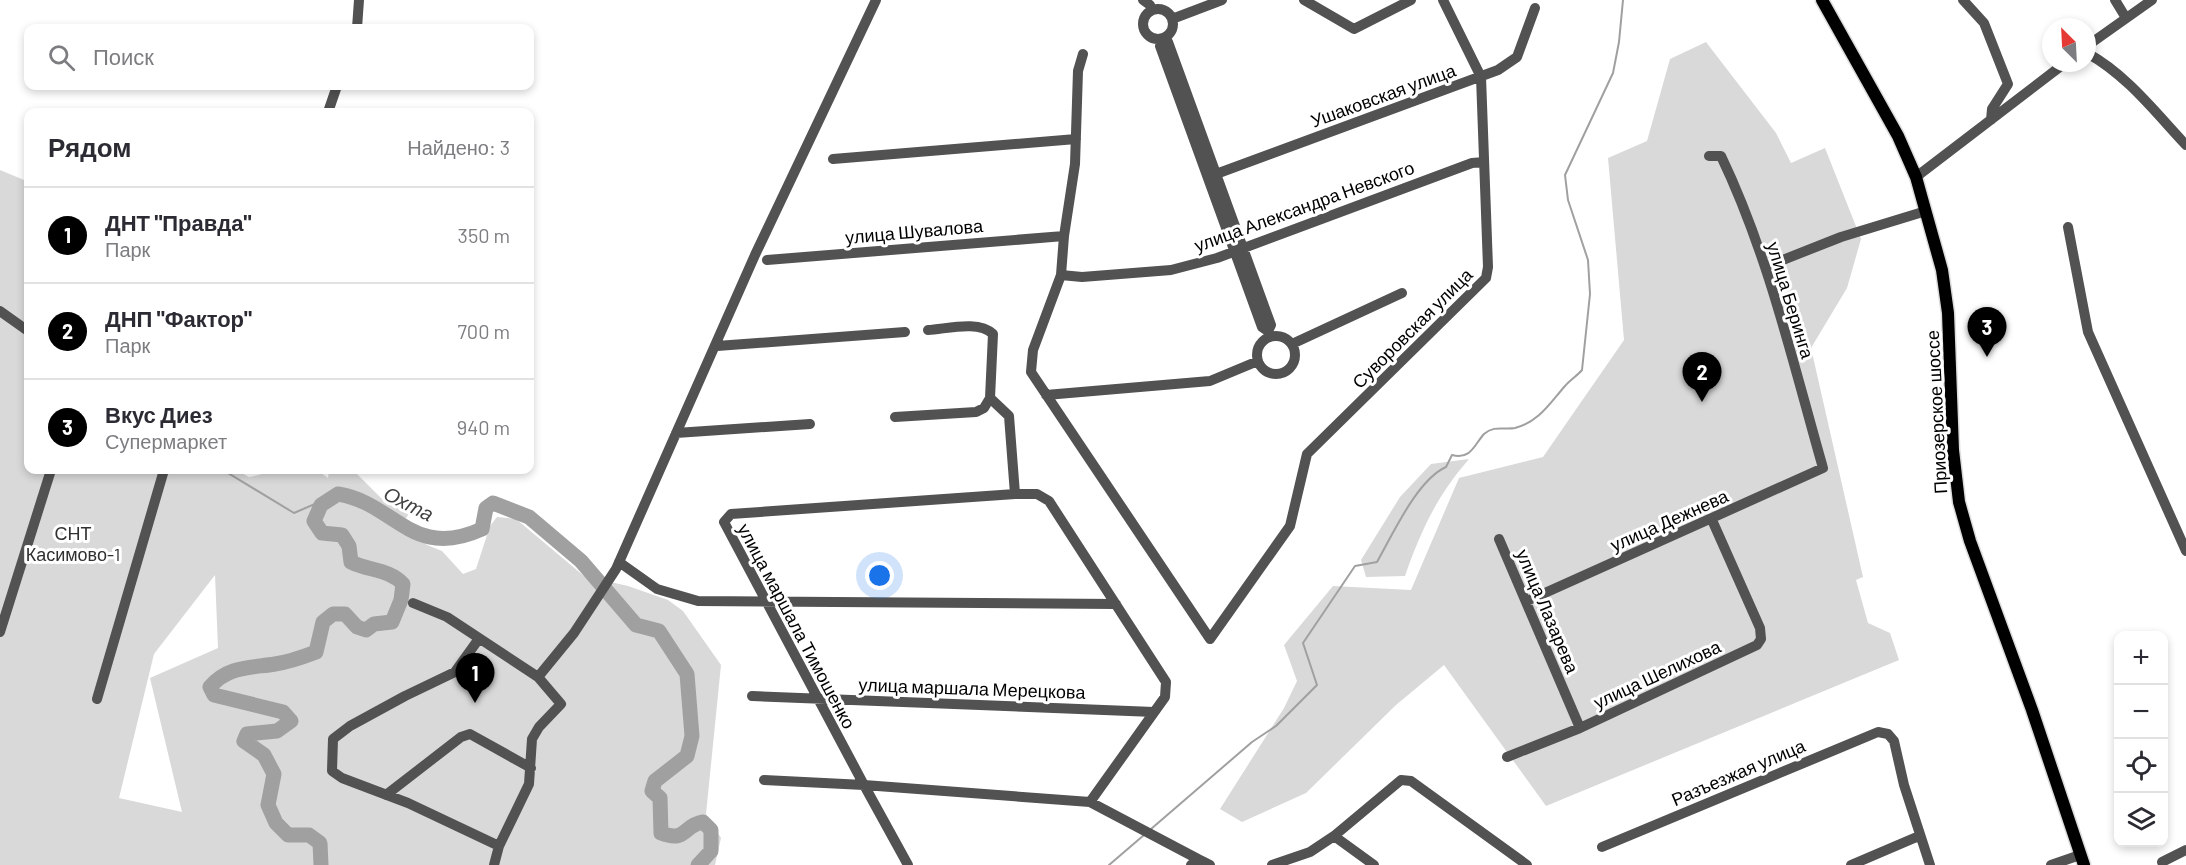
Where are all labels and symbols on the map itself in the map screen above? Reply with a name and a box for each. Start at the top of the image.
north arrow [2042,18,2096,72]
street label: Ушаковская улица [1308,58,1459,131]
street label: улица Александра Невского [1191,156,1417,256]
street label: улица Шувалова [844,214,985,248]
street label: улица Беринга [1763,239,1820,362]
street label: Суворовская улица [1347,263,1477,393]
pin: 3 [1968,308,2006,357]
street label: Приозерское шоссе [1921,330,1951,494]
pin: 2 [1682,352,1722,402]
water label: Охта [380,480,438,526]
street label: улица Дежнева [1607,484,1732,556]
street label: улица маршала Тимошенко [733,520,861,732]
park label: СНТ Касимово-1 [26,522,120,565]
street label: улица Лазарева [1512,546,1584,677]
your location [865,561,894,590]
street label: улица Шелихова [1590,635,1725,713]
pin: 1 [456,654,494,703]
street label: улица маршала Мерецкова [858,673,1087,703]
street label: Разъезжая улица [1668,734,1809,810]

